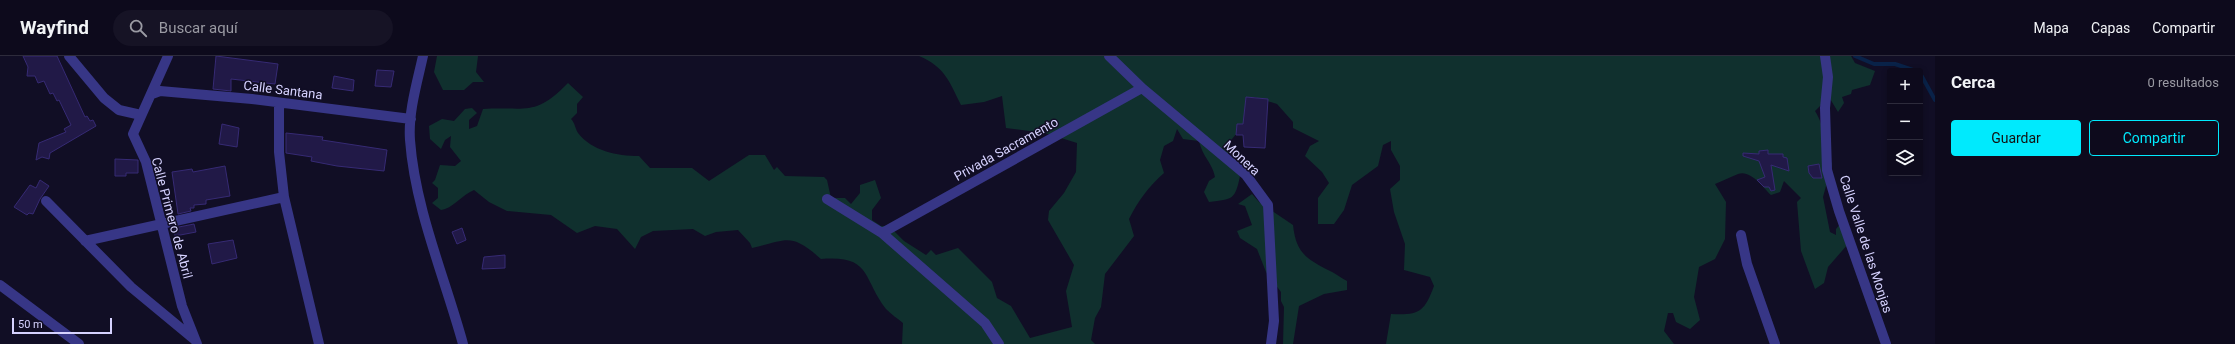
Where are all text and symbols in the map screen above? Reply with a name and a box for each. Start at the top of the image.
search box [113,10,393,46]
text: Wayfind [20,16,89,39]
icon: search [127,17,149,39]
text: Buscar aquí [159,19,238,37]
text: Mapa [2034,20,2069,36]
text: Capas [2091,20,2130,36]
text: Compartir [2152,20,2215,36]
map controls [1887,68,1923,176]
button: + [1887,68,1923,104]
text: Cerca [1951,72,1995,92]
text: 0 resultados [2147,75,2219,90]
street label: Calle Santana [243,78,323,102]
button: − [1887,104,1923,140]
street label: Privada Sacramento [951,114,1061,184]
button: Guardar [1951,120,2081,156]
button: Compartir [2089,120,2219,156]
street label: Monera [1221,137,1263,179]
button: layers [1887,140,1923,176]
street label: Calle Primero de Abril [149,156,195,280]
street label: Calle Valle de las Monjas [1837,173,1895,315]
scale bar [12,316,112,335]
text: 50 m [18,318,43,331]

